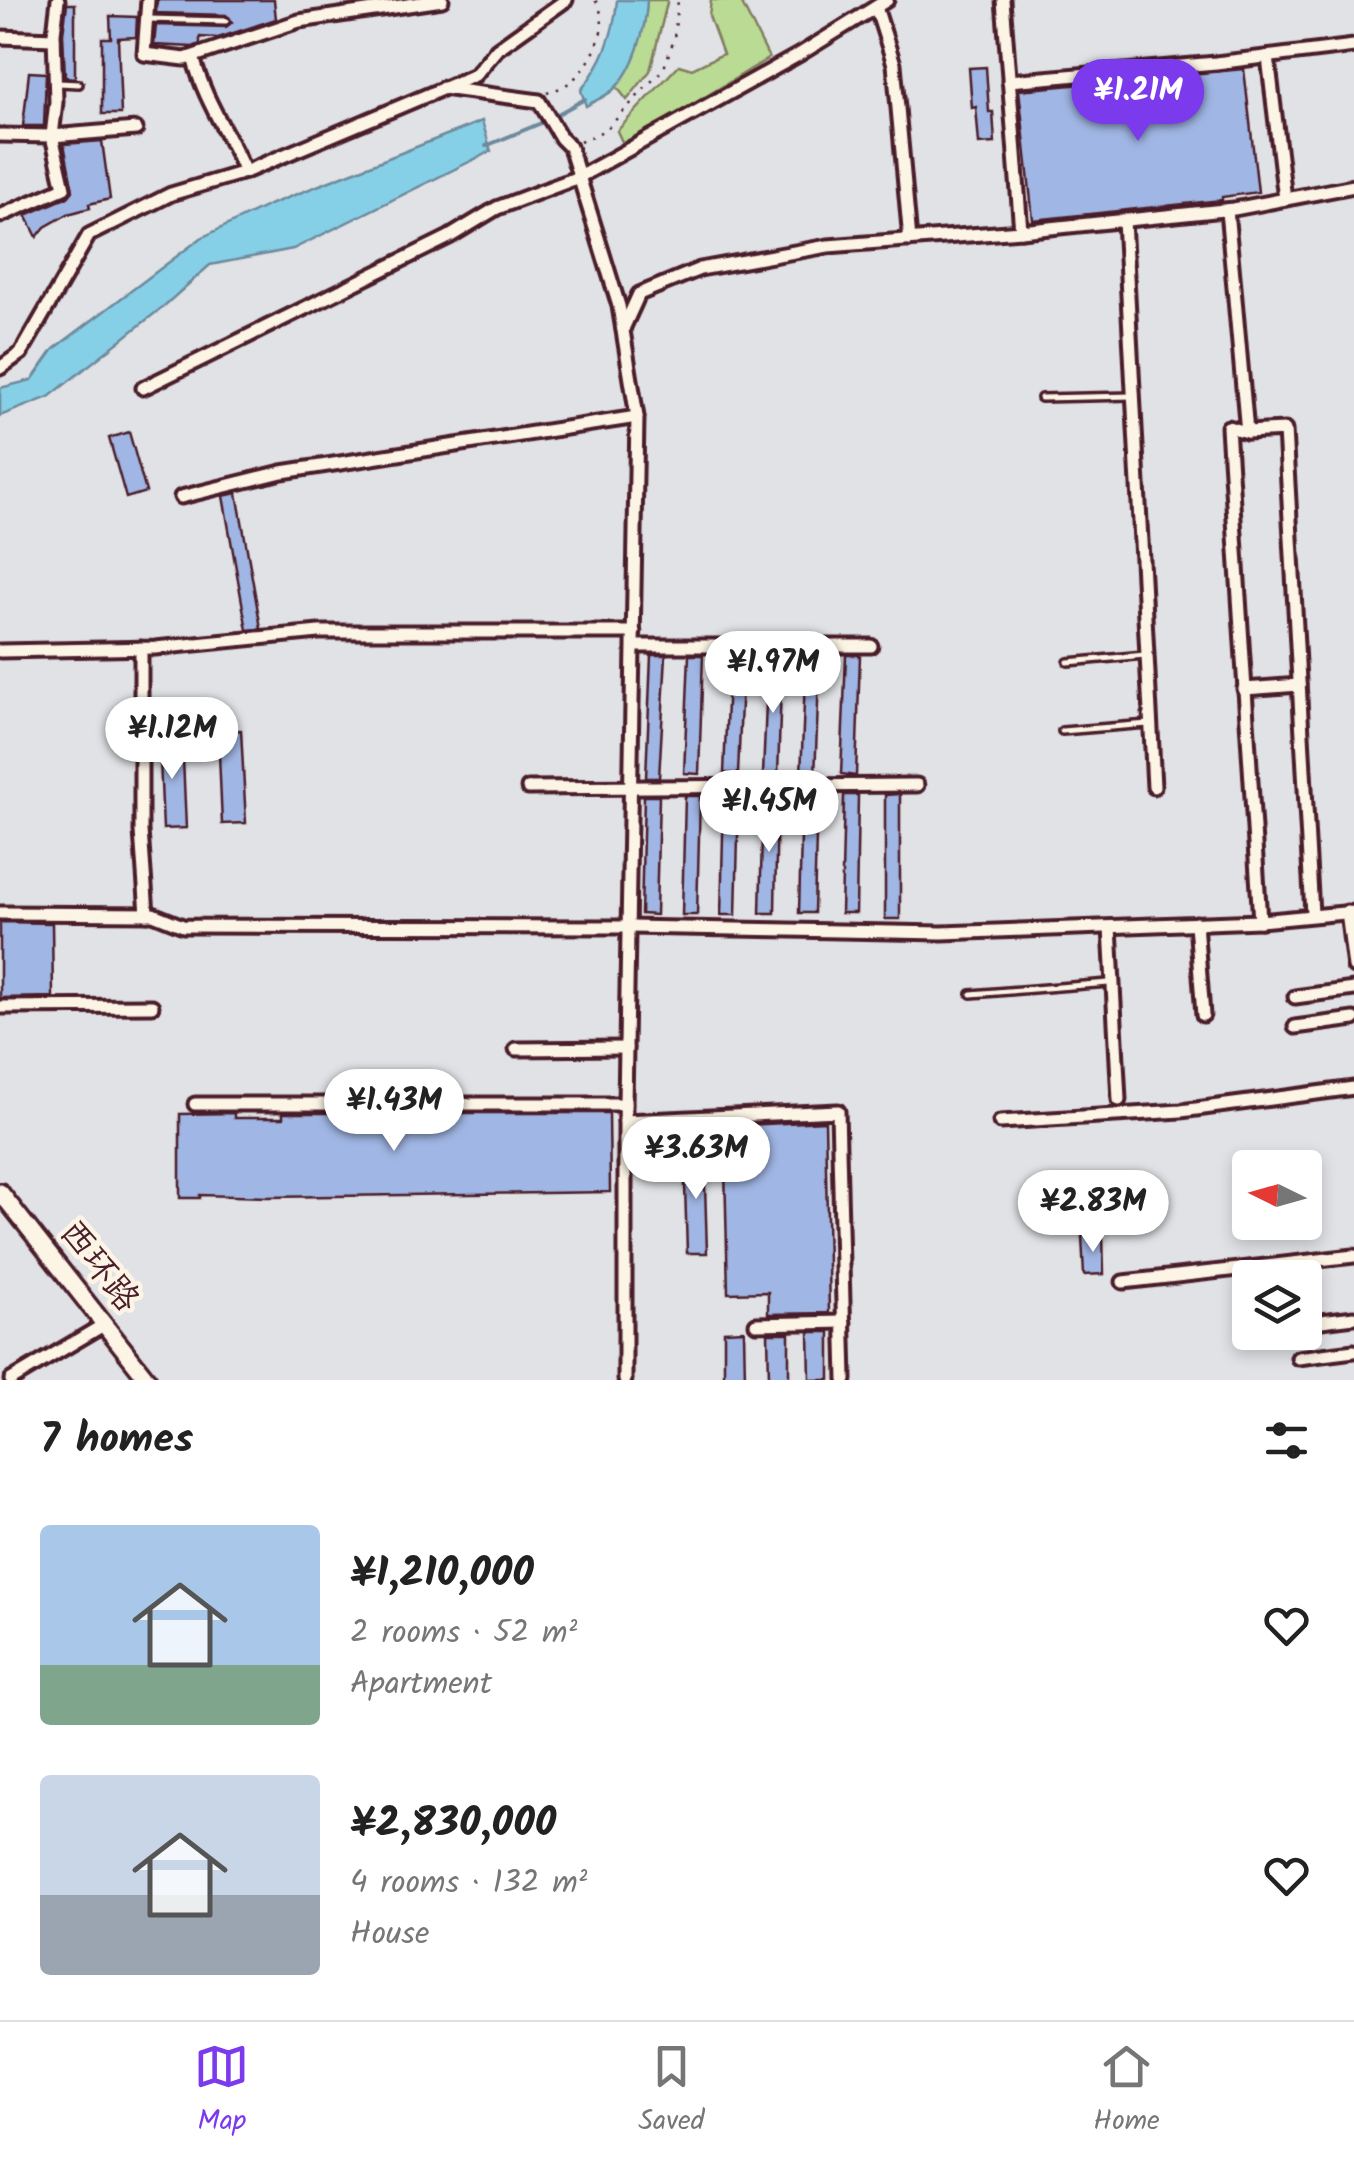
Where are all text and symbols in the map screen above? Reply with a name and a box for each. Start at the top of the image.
pin: ¥1.21M [1057,59,1219,144]
text: ¥1.21M [1093,66,1183,117]
pin: ¥1.97M [692,631,854,716]
text: ¥1.97M [727,638,819,689]
pin: ¥1.12M [91,697,253,782]
text: ¥1.12M [127,704,217,755]
pin: ¥1.45M [688,770,850,855]
text: ¥1.45M [722,777,816,828]
pin: ¥1.43M [313,1069,475,1154]
text: ¥1.43M [346,1076,442,1127]
pin: ¥3.63M [615,1117,777,1202]
text: ¥3.63M [644,1124,748,1175]
north arrow [1232,1150,1322,1240]
map controls [1232,1150,1322,1350]
pin: ¥2.83M [1012,1170,1174,1255]
text: ¥2.83M [1040,1177,1146,1228]
street label: 西环路 [44,1208,152,1326]
button: layers [1232,1260,1322,1350]
text: 7 homes [40,1407,193,1474]
icon: filters [1259,1413,1314,1468]
text: ¥1,210,000 [350,1541,534,1608]
icon: home [120,1565,240,1685]
icon: heart [1259,1598,1314,1653]
text: 2 rooms · 52 m² [350,1608,577,1659]
text: Apartment [350,1659,492,1710]
text: ¥2,830,000 [350,1791,556,1858]
icon: home [120,1815,240,1935]
icon: heart [1259,1848,1314,1903]
text: 4 rooms · 132 m² [350,1858,587,1909]
text: House [350,1909,429,1960]
tab: Map [194,2039,249,2144]
tab: Saved [638,2039,705,2144]
tab: Home [1093,2039,1160,2144]

